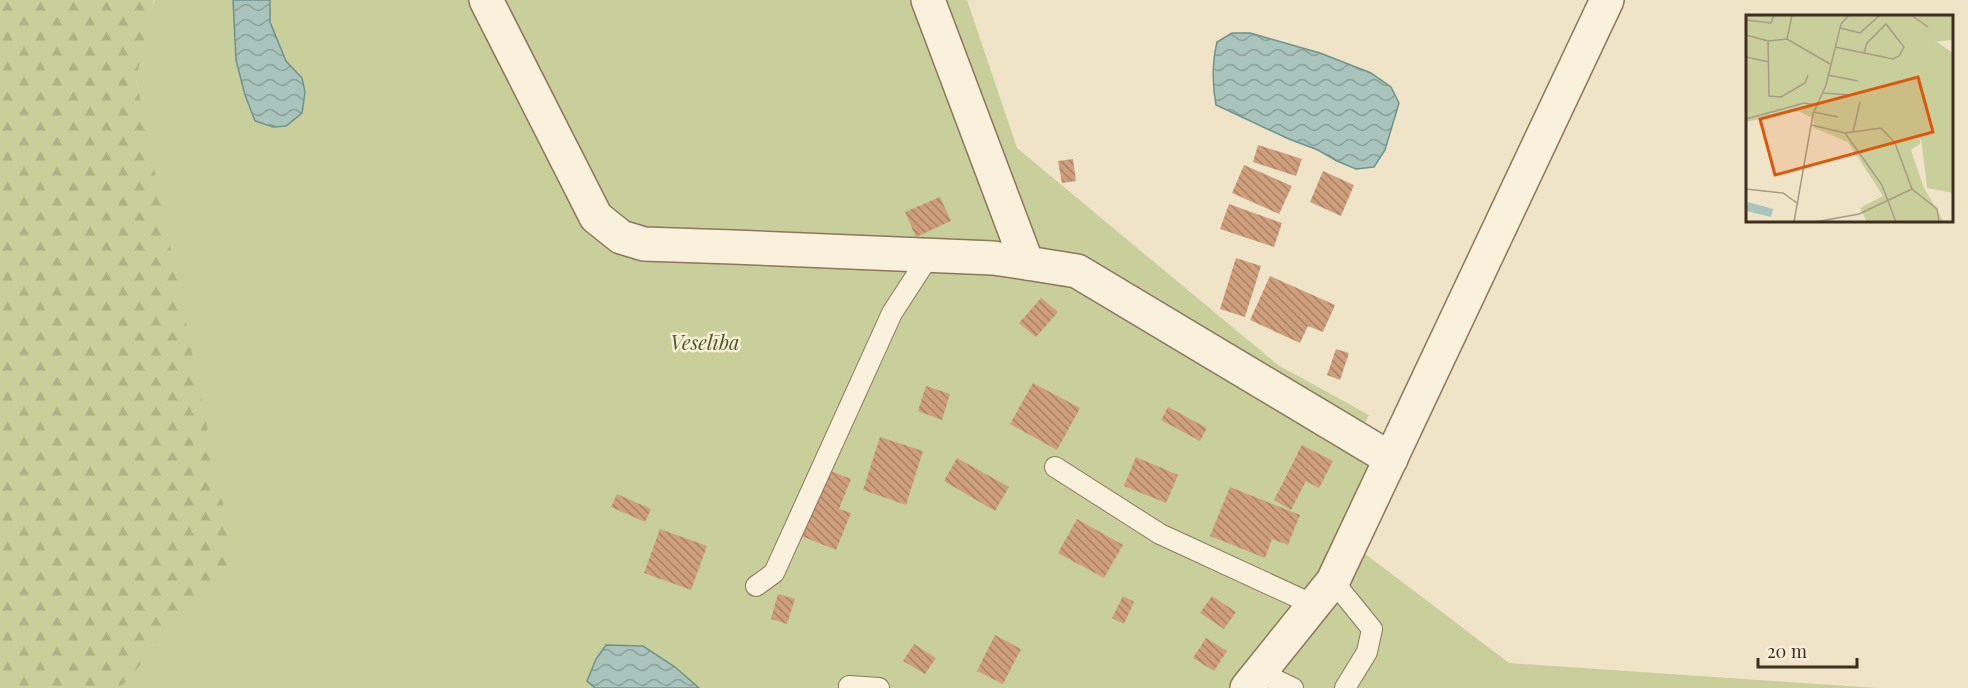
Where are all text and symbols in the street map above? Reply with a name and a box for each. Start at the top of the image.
inset map [1746,15,1953,222]
park label: Veselība [670,328,740,355]
scale bar [1758,631,1857,669]
text: 20 m [1767,639,1807,663]

